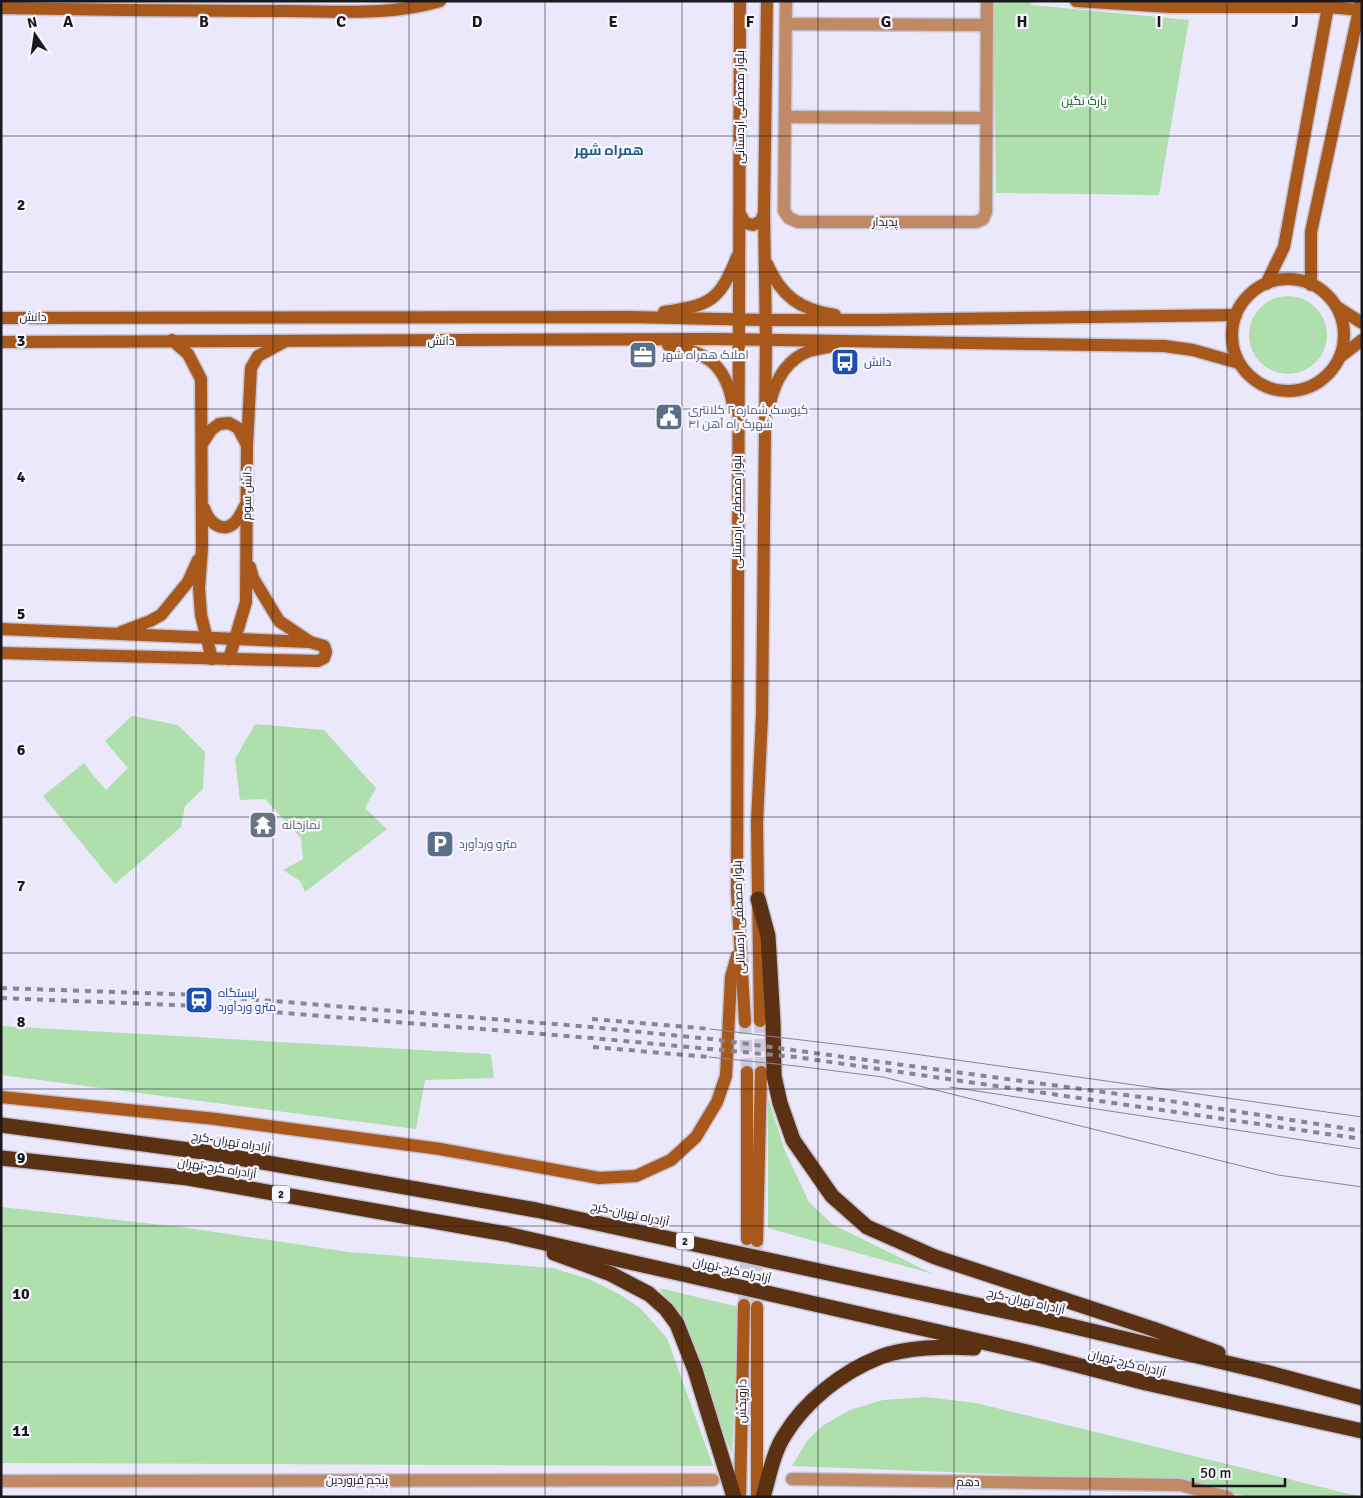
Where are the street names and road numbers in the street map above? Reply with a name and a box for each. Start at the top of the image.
street label: بلوار مصطفی اردستانی [733,50,748,164]
street label: پدیدار [871,215,899,231]
street label: دانش [19,310,47,325]
street label: دانش [427,334,455,349]
street label: بلوار مصطفی اردستانی [730,455,745,569]
street label: دانش سوم [240,466,255,520]
street label: بلوار مصطفی اردستانی [730,860,749,974]
street label: آزادراه تهران-کرج [190,1129,272,1156]
street label: آزادراه کرج-تهران [176,1155,258,1182]
road number: 2 [272,1186,290,1202]
street label: آزادراه تهران-کرج [589,1199,671,1230]
road number: 2 [676,1232,694,1250]
street label: آزادراه کرج-تهران [691,1254,773,1287]
street label: آزادراه تهران-کرج [985,1285,1067,1318]
street label: آزادراه کرج-تهران [1086,1347,1168,1381]
street label: داروپخش [735,1379,751,1423]
street label: پنجم فروردین [326,1473,389,1489]
street label: دهم [956,1475,980,1490]

